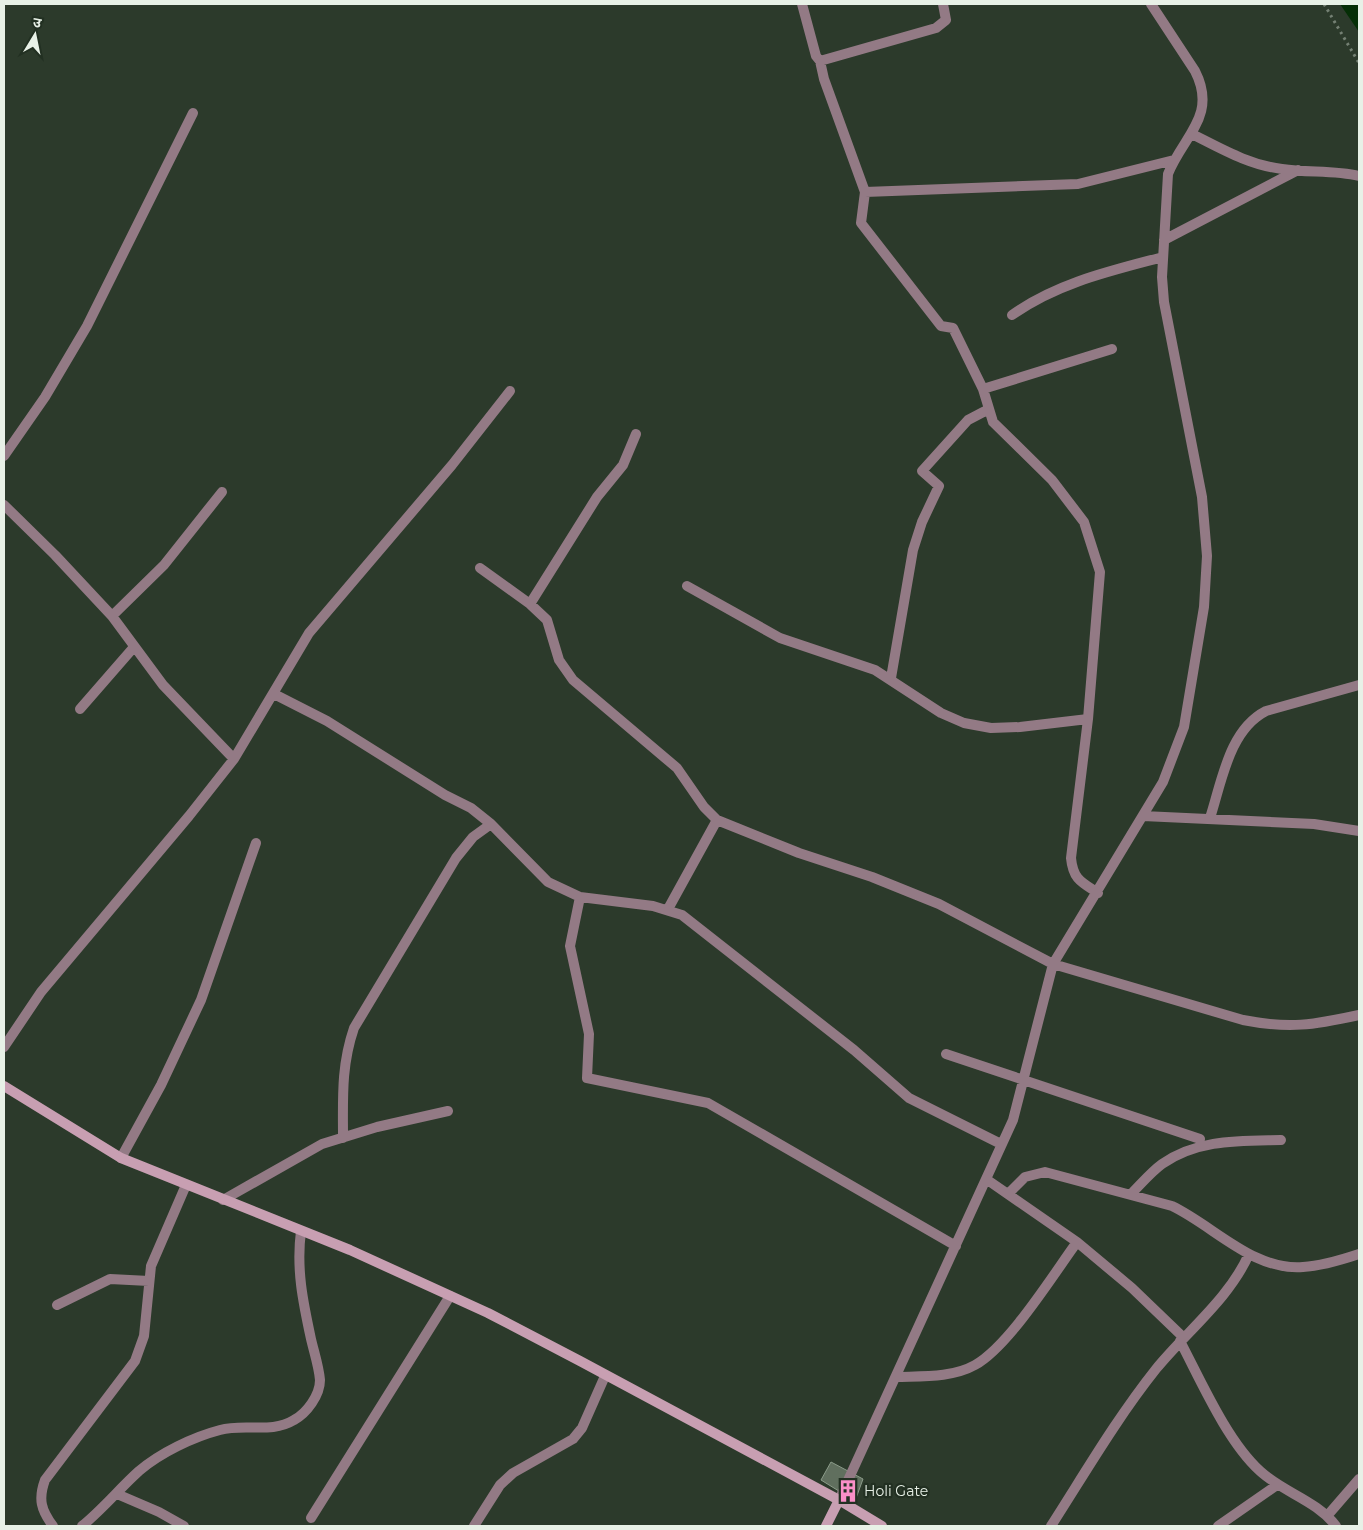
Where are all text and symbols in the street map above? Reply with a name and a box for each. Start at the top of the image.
north arrow [10,10,60,60]
text: उ [32,13,44,32]
building icon: Holi Gate [835,1478,861,1504]
place label: Holi Gate [864,1482,928,1500]

